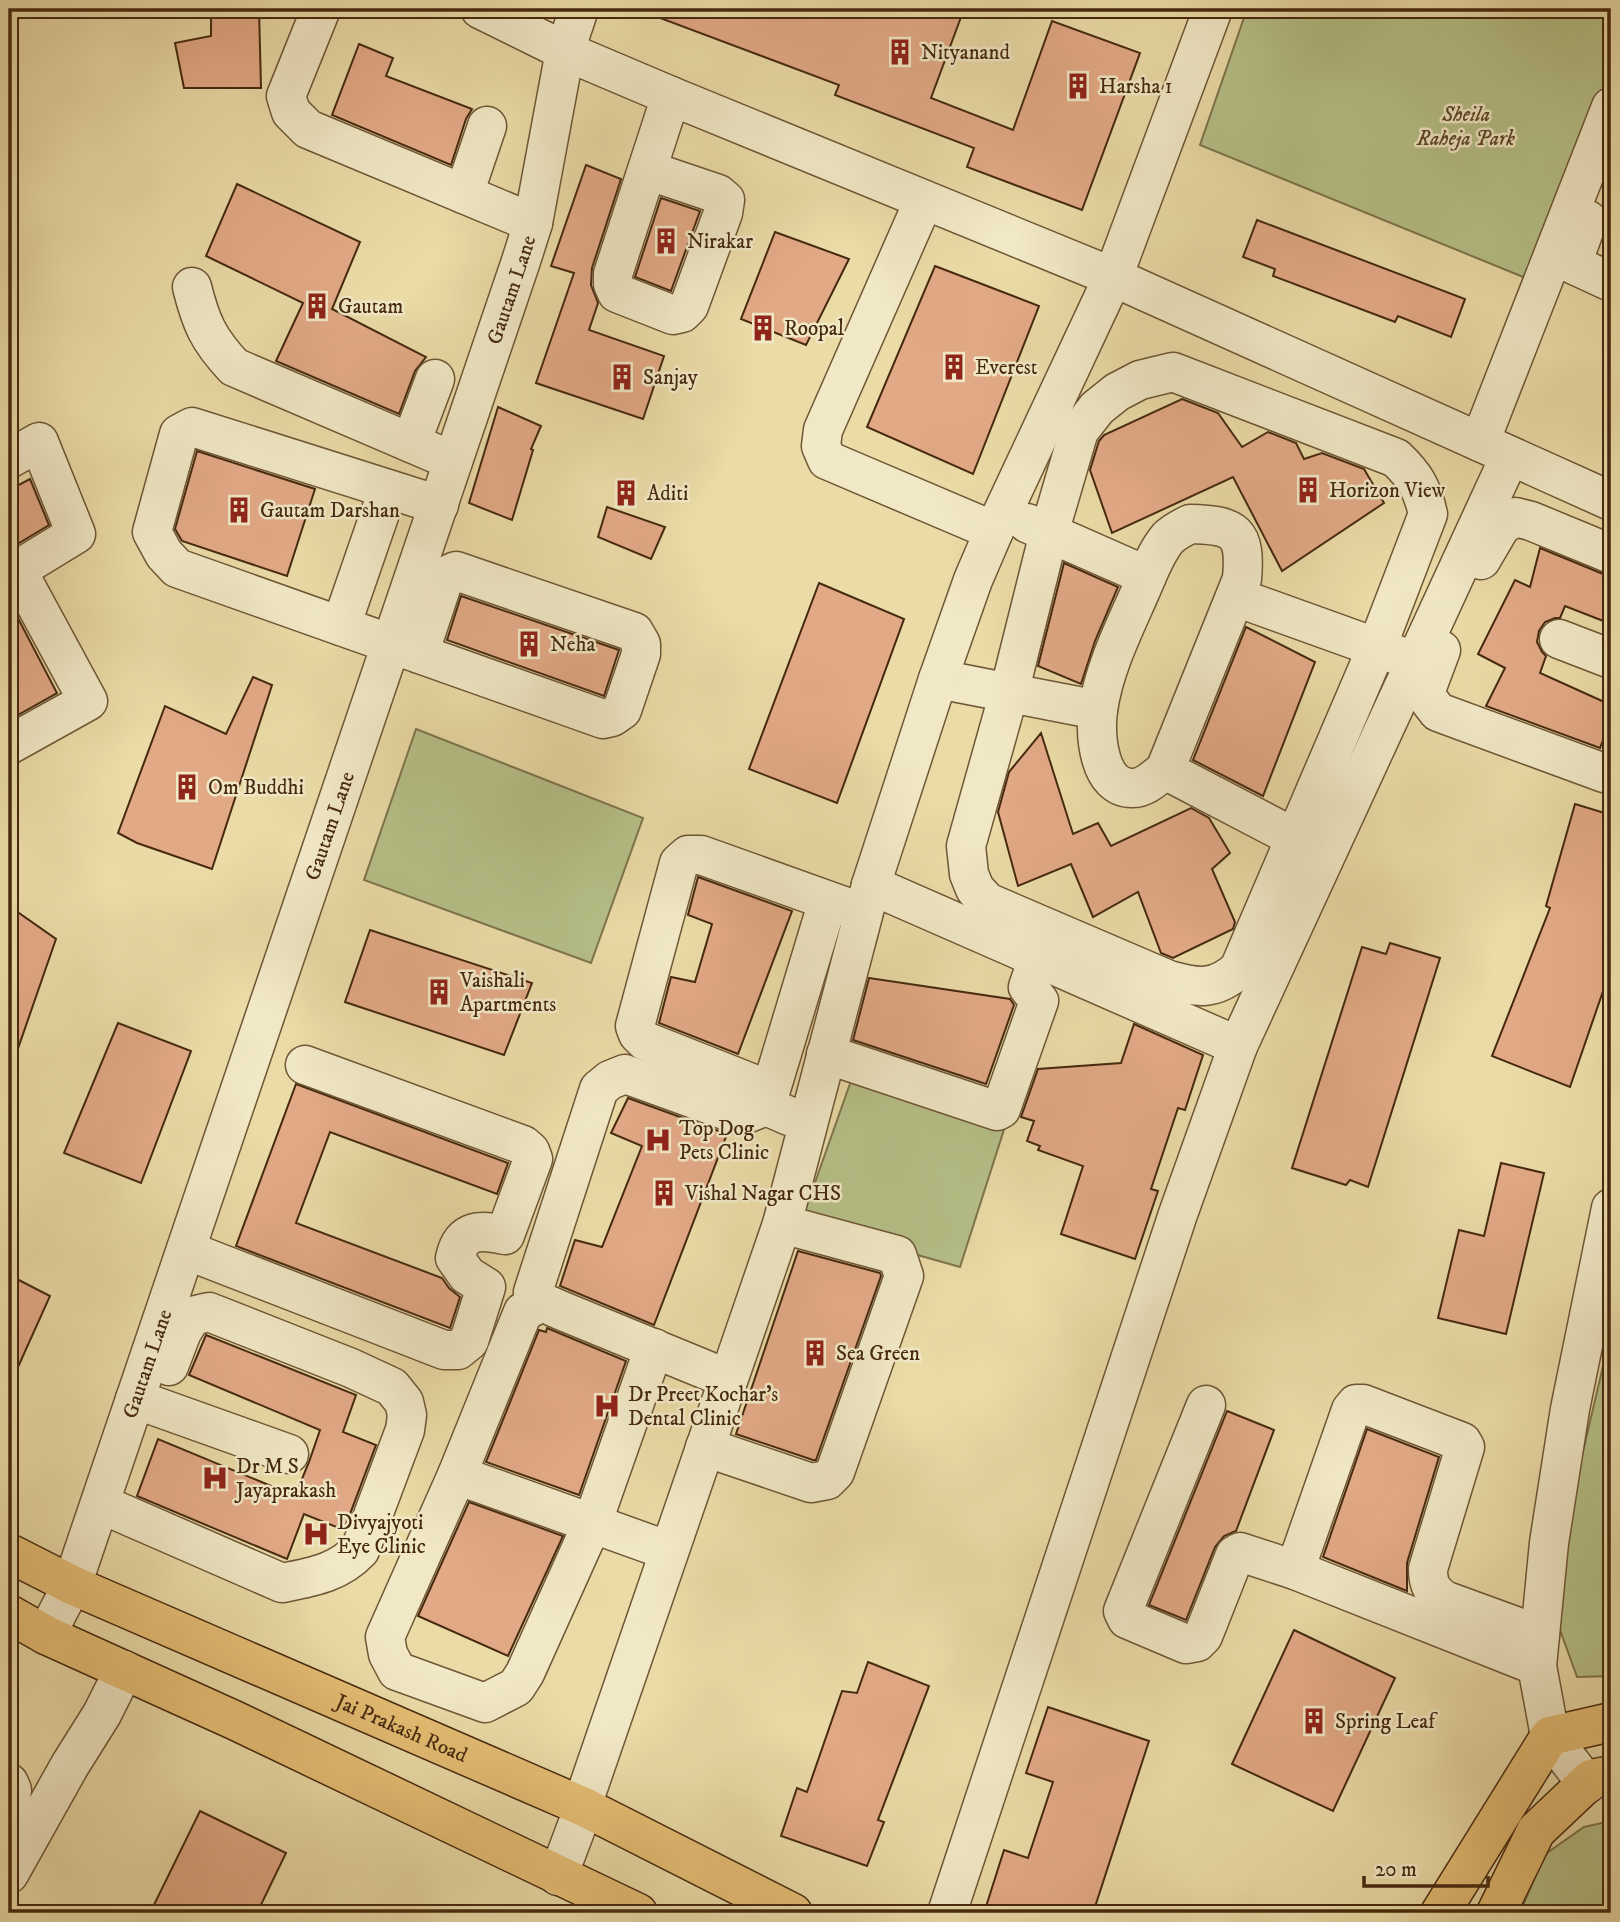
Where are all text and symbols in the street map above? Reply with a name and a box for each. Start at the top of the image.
building icon: Nityanand [885,37,915,67]
place label: Nityanand [921,40,1010,66]
building icon: Harsha 1 [1063,71,1093,101]
place label: Harsha 1 [1099,74,1173,100]
park label: Sheila Raheja Park [1416,102,1515,152]
building icon: Nirakar [651,226,681,256]
place label: Nirakar [687,229,753,255]
street label: Gautam Lane [482,232,542,348]
building icon: Gautam [302,291,332,321]
place label: Gautam [338,294,403,320]
building icon: Roopal [748,313,778,343]
place label: Roopal [784,316,845,342]
building icon: Everest [939,352,969,382]
place label: Everest [975,355,1038,381]
building icon: Sanjay [607,362,637,392]
place label: Sanjay [643,365,699,391]
building icon: Horizon View [1293,475,1323,505]
building icon: Aditi [611,478,641,508]
place label: Horizon View [1329,478,1446,504]
place label: Aditi [647,481,688,507]
building icon: Gautam Darshan [224,495,254,525]
place label: Gautam Darshan [260,498,400,524]
building icon: Neha [514,629,544,659]
place label: Neha [550,632,596,658]
street label: Gautam Lane [300,768,361,884]
building icon: Om Buddhi [172,772,202,802]
place label: Om Buddhi [208,775,304,801]
place label: Vaishali Apartments [459,968,556,1018]
building icon: Vaishali Apartments [424,977,454,1007]
place label: Top Dog Pets Clinic [679,1116,769,1166]
hospital icon: Top Dog Pets Clinic [643,1125,673,1155]
building icon: Vishal Nagar CHS [649,1178,679,1208]
place label: Vishal Nagar CHS [684,1181,841,1207]
street label: Gautam Lane [117,1306,179,1422]
building icon: Sea Green [800,1338,830,1368]
place label: Sea Green [836,1341,920,1367]
place label: Dr Preet Kochar's Dental Clinic [628,1382,778,1432]
hospital icon: Dr Preet Kochar's Dental Clinic [592,1391,622,1421]
place label: Dr M S Jayaprakash [234,1454,336,1504]
hospital icon: Dr M S Jayaprakash [200,1463,230,1493]
place label: Divyajyoti Eye Clinic [337,1510,426,1560]
hospital icon: Divyajyoti Eye Clinic [301,1519,331,1549]
street label: Jai Prakash Road [330,1688,472,1769]
building icon: Spring Leaf [1299,1706,1329,1736]
place label: Spring Leaf [1335,1709,1438,1735]
scale bar [1364,1845,1489,1889]
text: 20 m [1375,1857,1417,1883]

